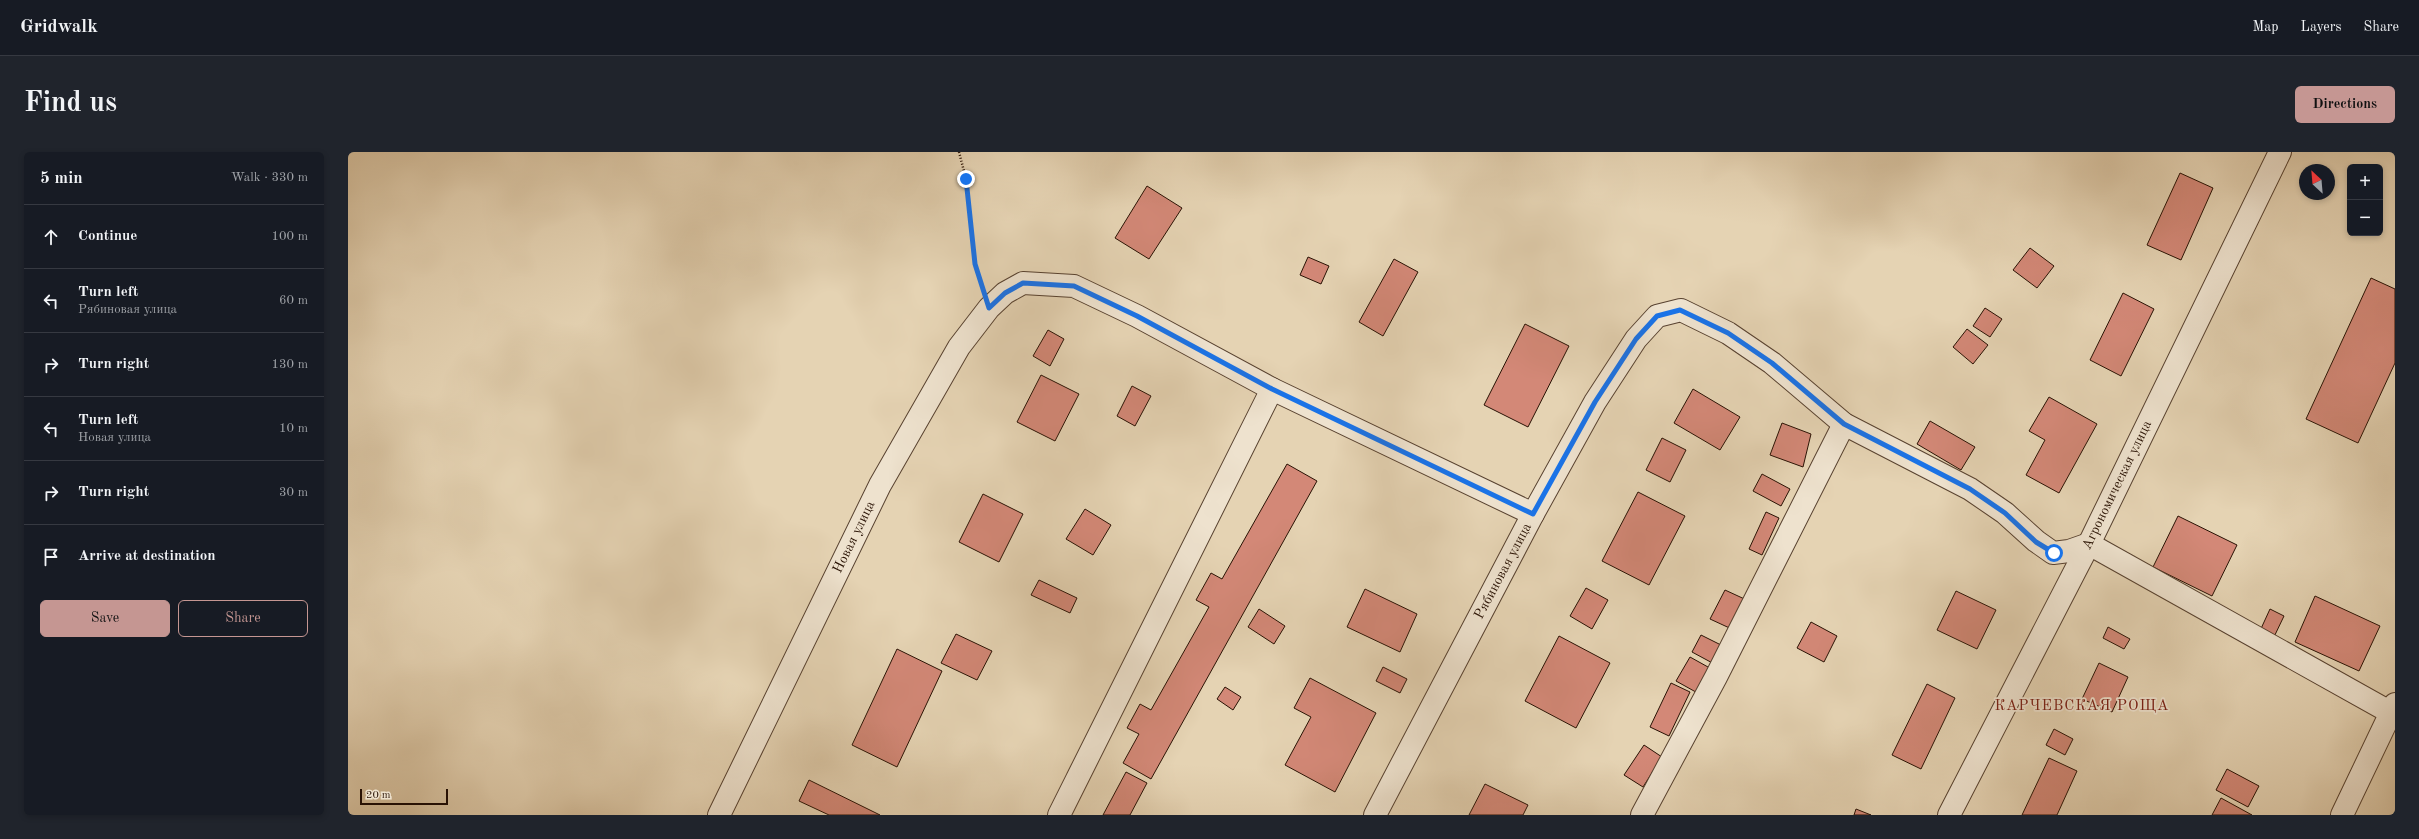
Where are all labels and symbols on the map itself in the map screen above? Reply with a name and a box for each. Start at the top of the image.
north arrow [2299,164,2335,200]
route end [957,170,975,188]
street label: Агрономическая улица [2080,418,2154,552]
street label: Новая улица [830,499,878,575]
street label: Рябиновая улица [1472,521,1534,621]
route start [2045,544,2063,562]
district label: КАРЧЕВСКАЯ РОЩА [1994,699,2170,714]
scale bar [360,787,448,806]

